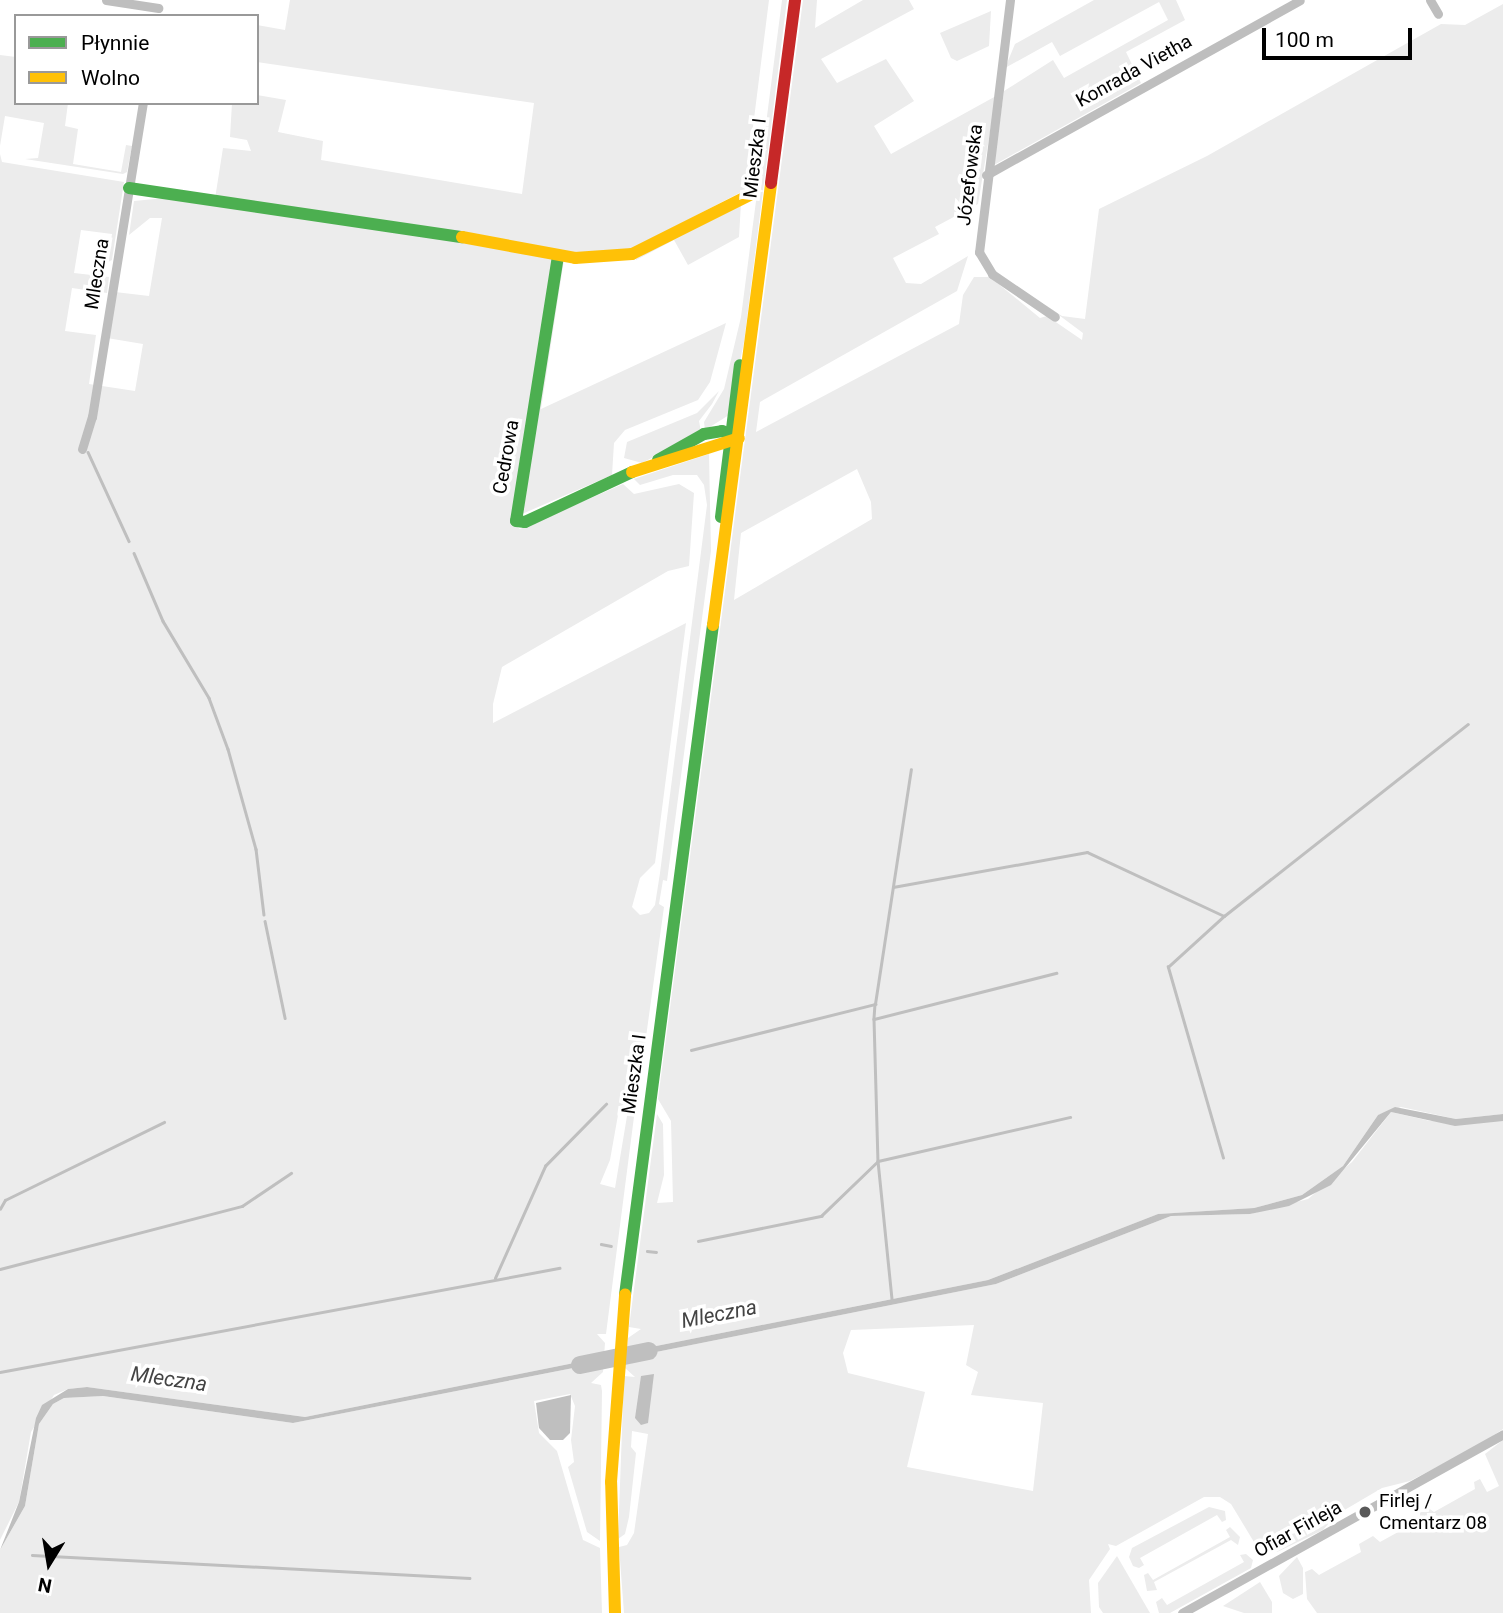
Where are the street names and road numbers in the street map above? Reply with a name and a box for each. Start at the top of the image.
street label: Konrada Vietha [1072,30,1196,112]
street label: Mieszka I [739,117,771,199]
street label: Józefowska [952,123,988,227]
street label: Mleczna [80,237,114,311]
street label: Cedrowa [488,418,524,496]
street label: Mieszka I [617,1033,651,1115]
street label: Ofiar Firleja [1250,1496,1346,1562]

